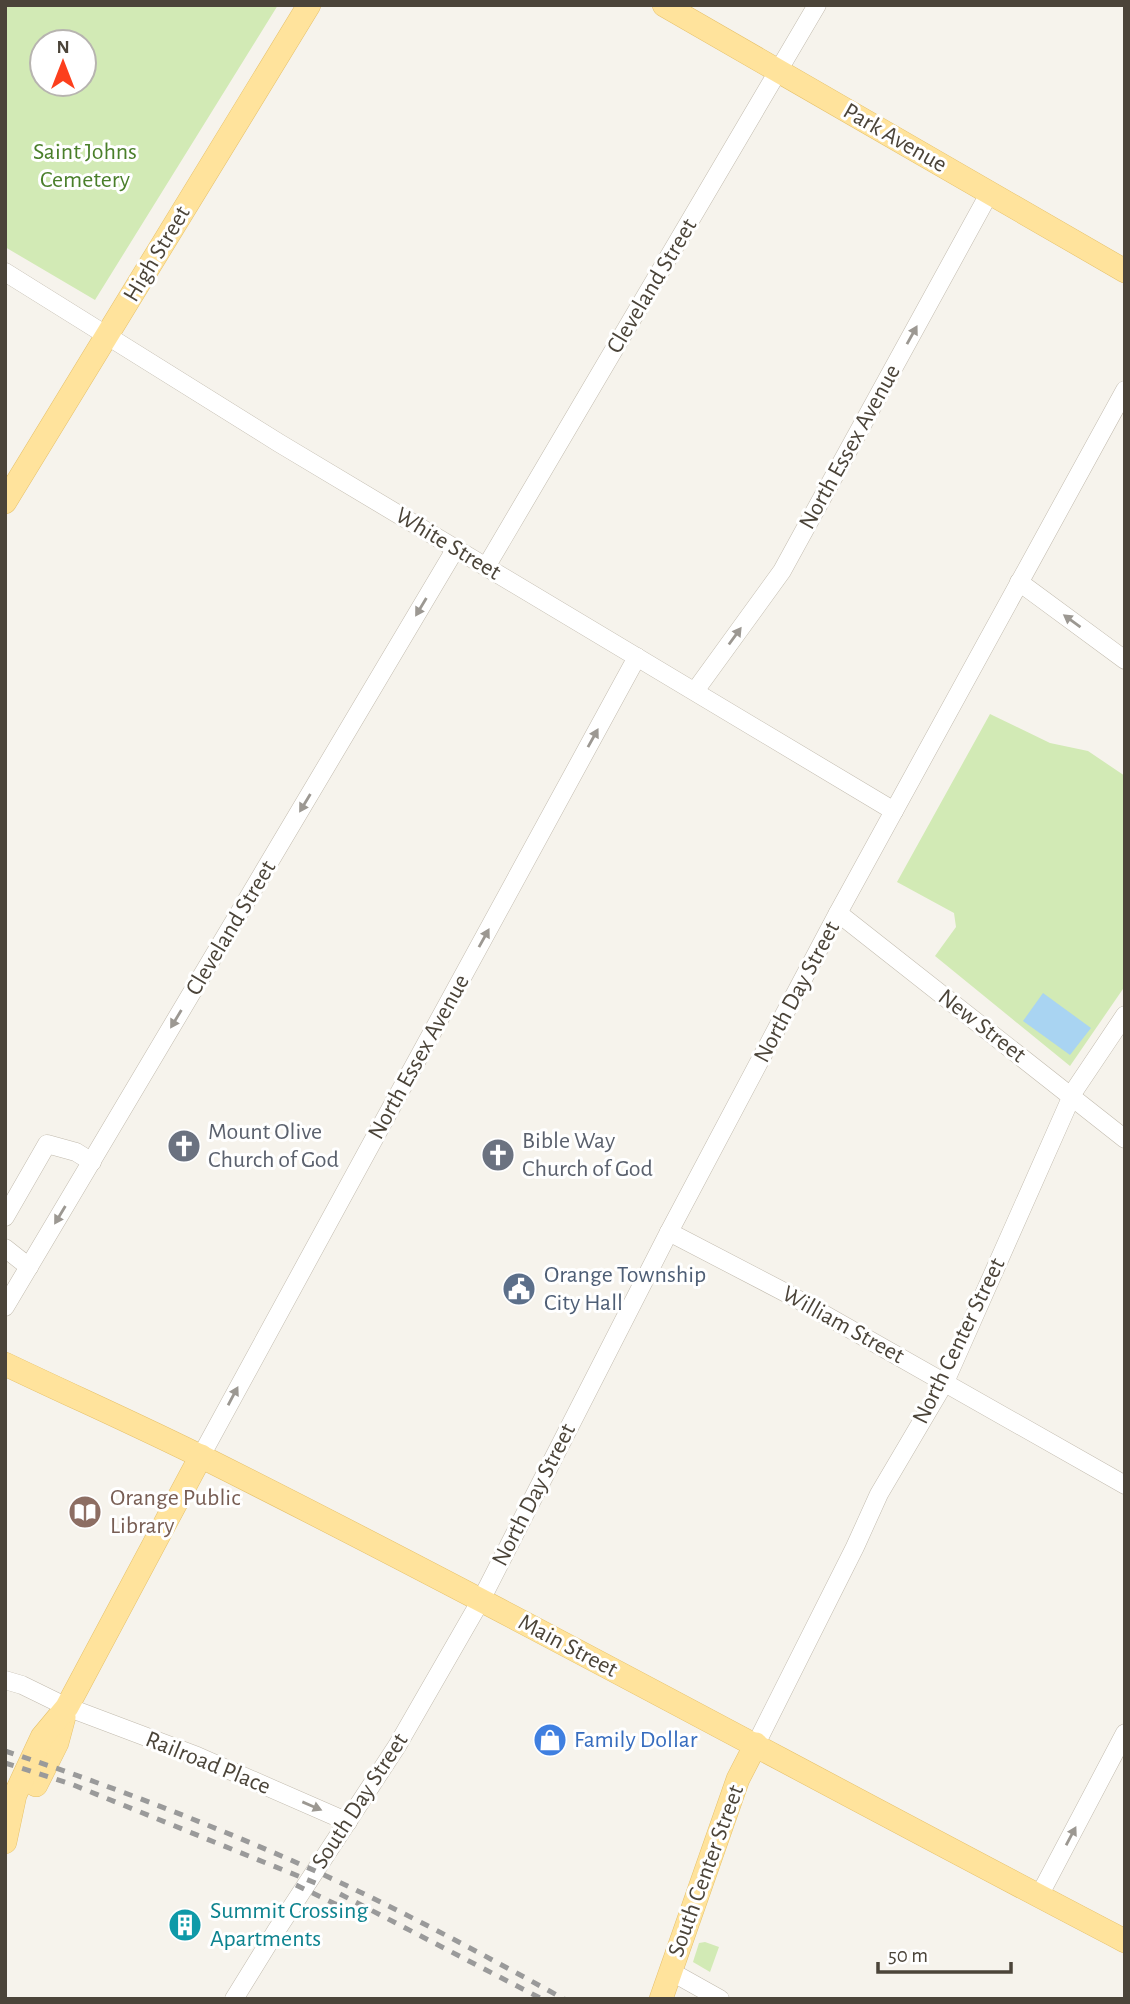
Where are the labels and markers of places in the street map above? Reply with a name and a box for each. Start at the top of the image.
place label: Mount Olive Church of God [208,1120,339,1172]
church icon: Mount Olive Church of God [165,1127,203,1165]
place label: Bible Way Church of God [522,1129,653,1181]
church icon: Bible Way Church of God [479,1136,517,1174]
place label: Orange Township City Hall [544,1263,706,1315]
public building icon: Orange Township City Hall [500,1270,538,1308]
place label: Orange Public Library [110,1486,240,1538]
library icon: Orange Public Library [66,1493,104,1531]
shop icon: Family Dollar [531,1721,569,1759]
place label: Family Dollar [574,1728,698,1752]
place label: Summit Crossing Apartments [210,1899,368,1951]
building icon: Summit Crossing Apartments [166,1906,204,1944]

